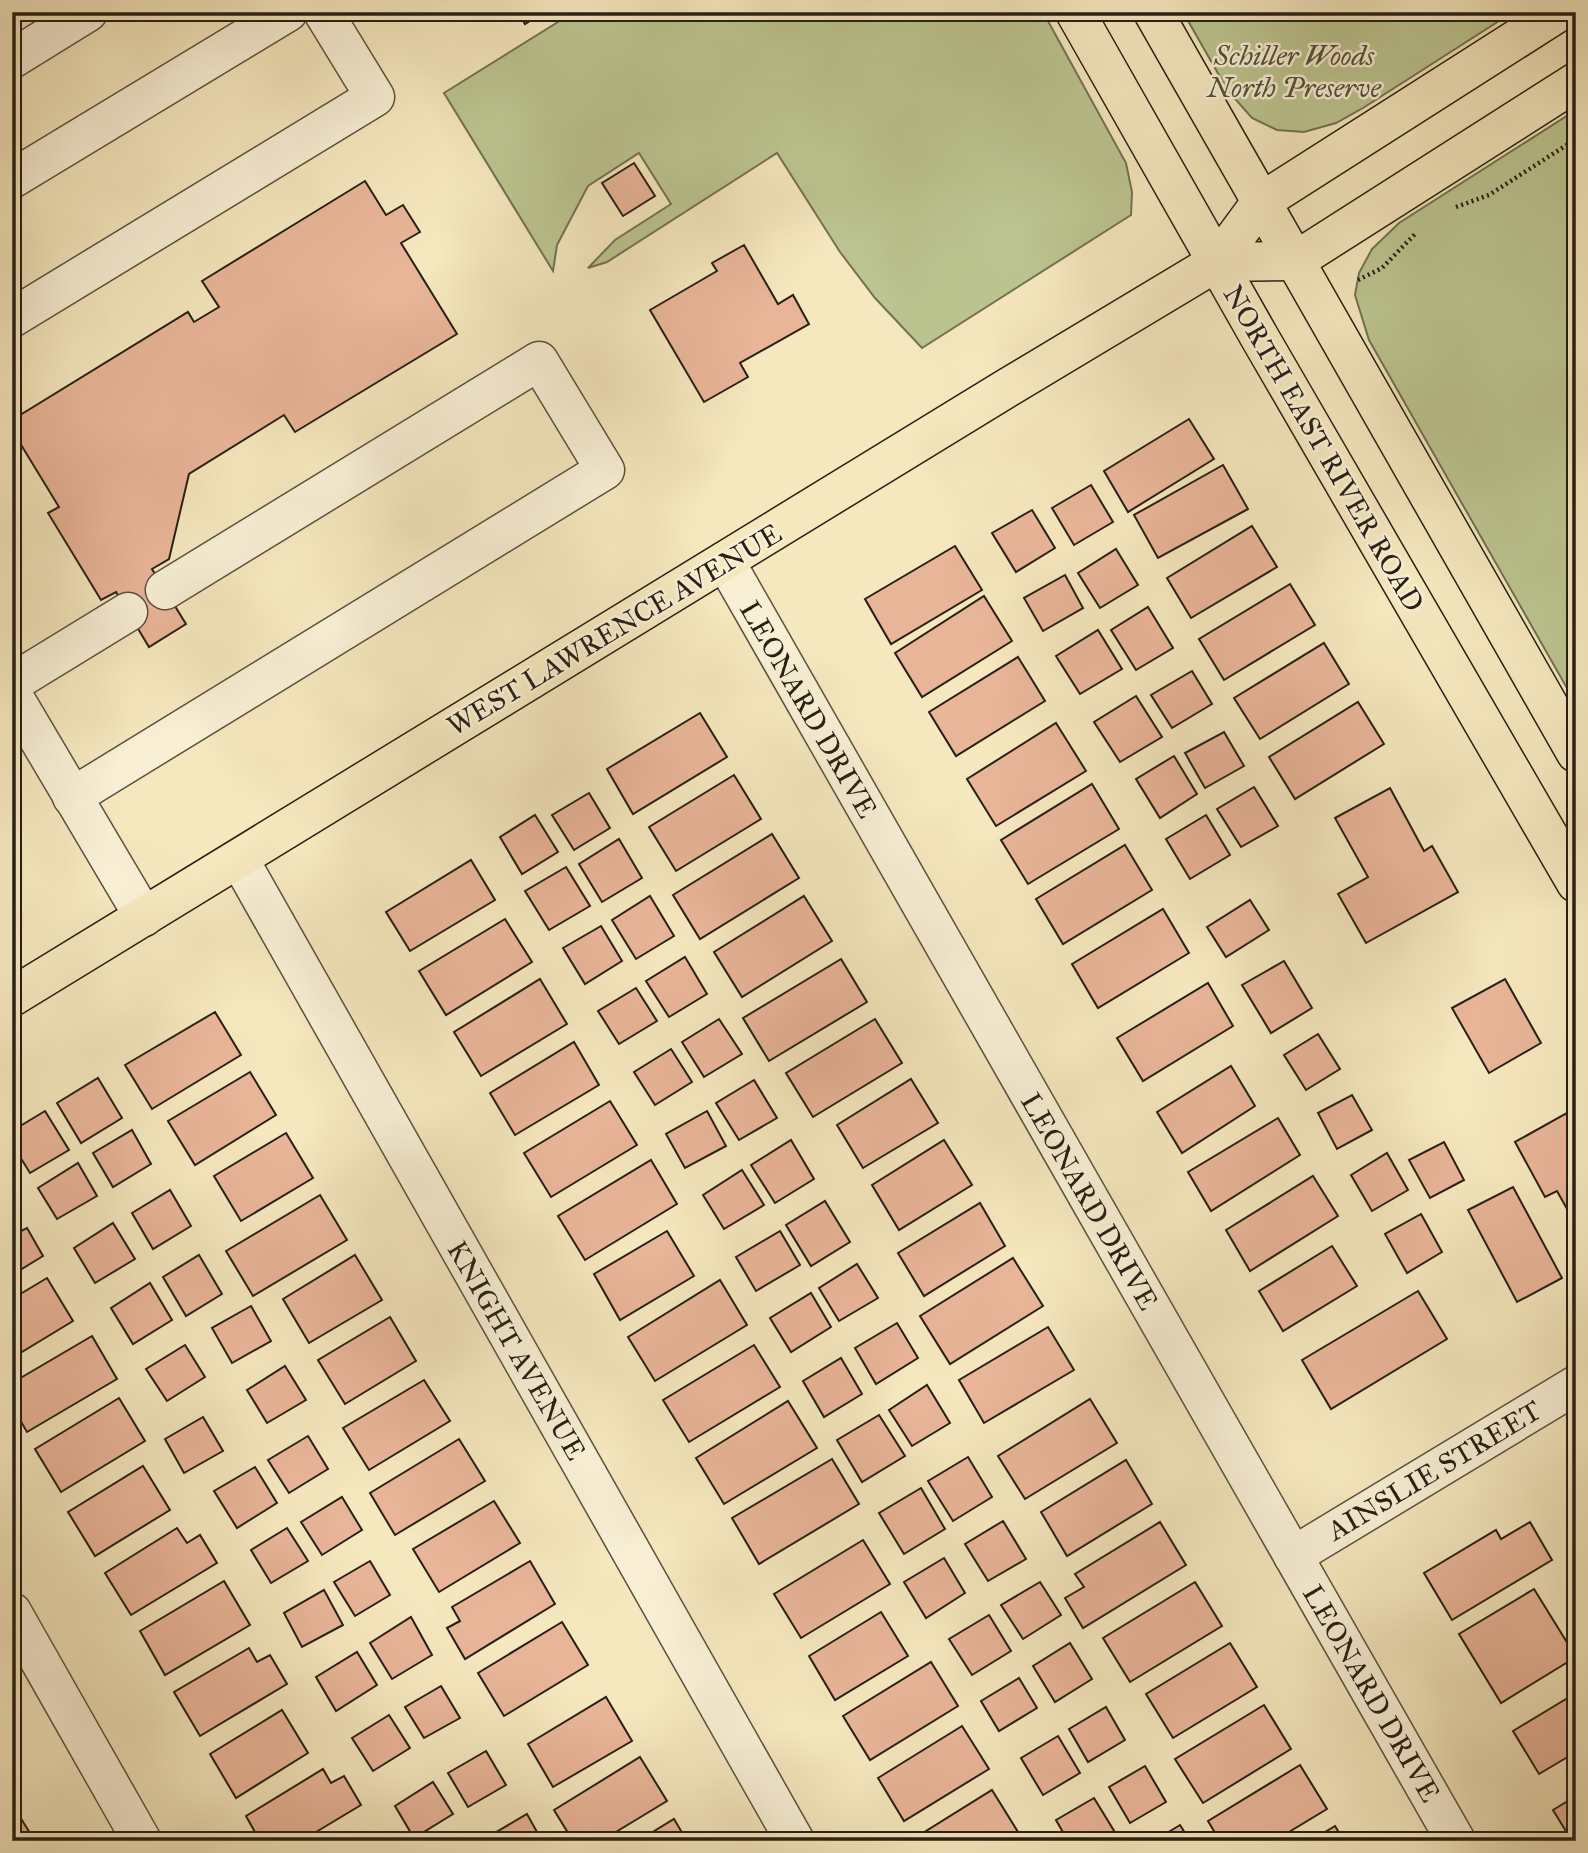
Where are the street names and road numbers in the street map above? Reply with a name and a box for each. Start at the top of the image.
street label: NORTH EAST RIVER ROAD [1216,279,1432,618]
street label: WEST LAWRENCE AVENUE [441,516,788,743]
street label: LEONARD DRIVE [732,594,885,824]
street label: LEONARD DRIVE [1013,1086,1166,1316]
street label: KNIGHT AVENUE [440,1234,594,1466]
street label: AINSLIE STREET [1320,1393,1548,1549]
street label: LEONARD DRIVE [1295,1578,1448,1808]

